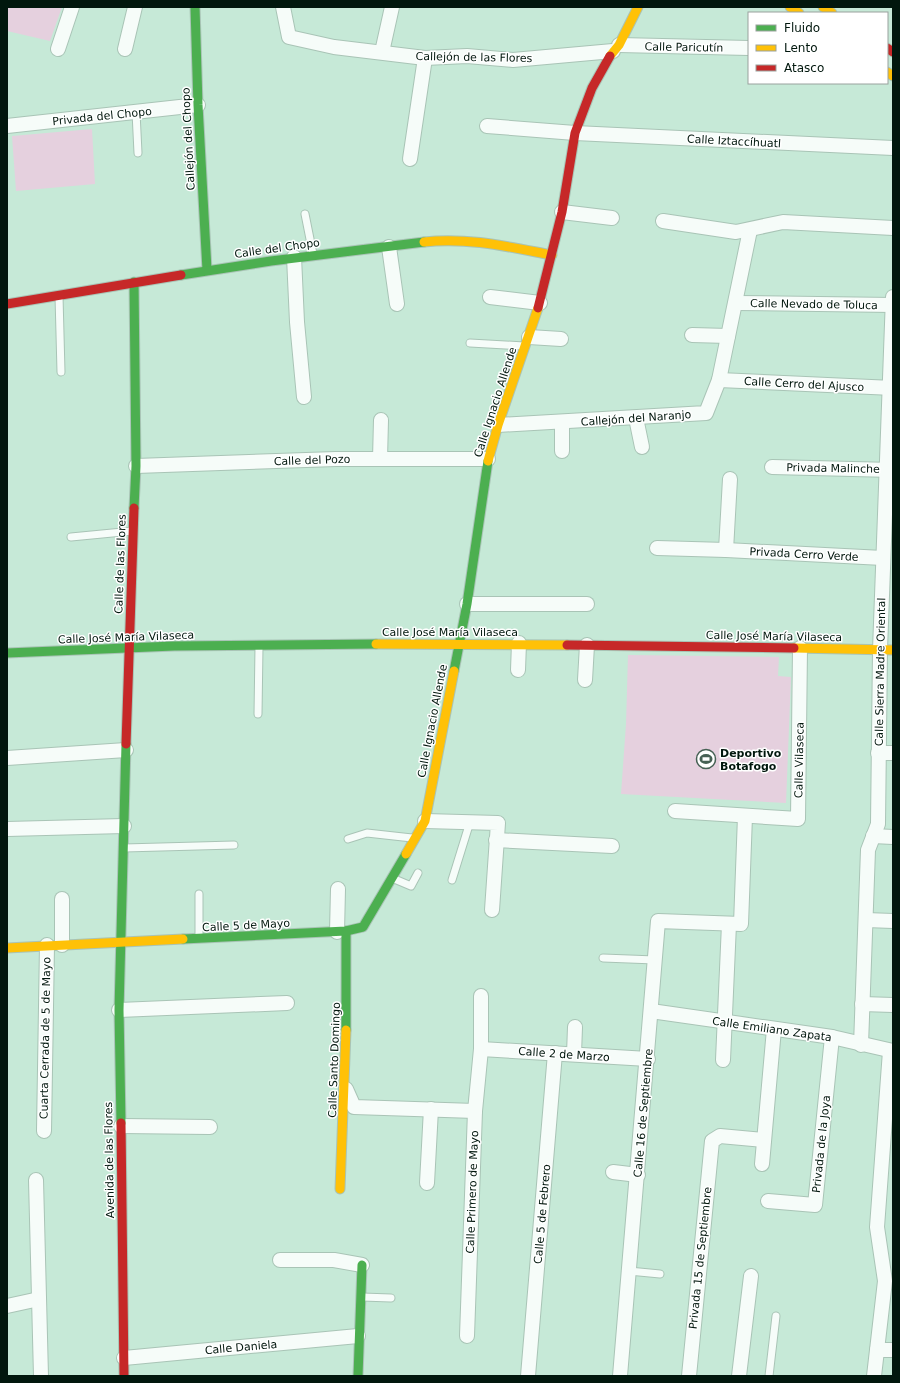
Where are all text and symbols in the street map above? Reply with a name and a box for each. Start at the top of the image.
legend [748,12,888,84]
text: Fluido [784,21,820,35]
street label: Calle Paricutín [645,40,723,55]
text: Lento [784,41,818,55]
street label: Callejón de las Flores [416,50,533,65]
text: Atasco [784,61,824,75]
street label: Callejón del Chopo [179,87,198,191]
street label: Privada del Chopo [52,105,153,128]
street label: Calle Iztaccíhuatl [687,133,781,150]
street label: Calle del Chopo [233,236,321,261]
street label: Calle Nevado de Toluca [750,297,878,312]
street label: Calle Ignacio Allende [471,345,520,459]
street label: Calle Cerro del Ajusco [743,375,865,394]
street label: Callejón del Naranjo [580,408,692,429]
street label: Calle del Pozo [274,453,351,468]
street label: Privada Malinche [786,461,880,476]
street label: Calle de las Flores [112,514,129,614]
street label: Privada Cerro Verde [749,545,859,564]
street label: Calle Sierra Madre Oriental [873,598,888,746]
street label: Calle José María Vilaseca [382,626,518,639]
street label: Calle José María Vilaseca [58,629,194,646]
street label: Calle José María Vilaseca [706,629,842,644]
street label: Calle Ignacio Allende [415,663,450,779]
street label: Calle Vilaseca [792,722,807,798]
place label: Deportivo Botafogo [720,747,782,773]
sports icon: Deportivo Botafogo [695,748,717,770]
street label: Calle 5 de Mayo [202,917,291,934]
street label: Cuarta Cerrada de 5 de Mayo [38,957,53,1119]
street label: Calle Santo Domingo [326,1002,343,1118]
street label: Calle Emiliano Zapata [711,1015,833,1044]
street label: Calle 2 de Marzo [518,1045,610,1064]
street label: Calle 16 de Septiembre [631,1048,656,1178]
street label: Privada de la Joya [810,1095,833,1194]
street label: Avenida de las Flores [102,1101,117,1218]
street label: Calle Primero de Mayo [464,1130,481,1254]
street label: Calle 5 de Febrero [532,1163,553,1264]
street label: Privada 15 de Septiembre [687,1186,714,1330]
street label: Calle Daniela [204,1338,278,1357]

